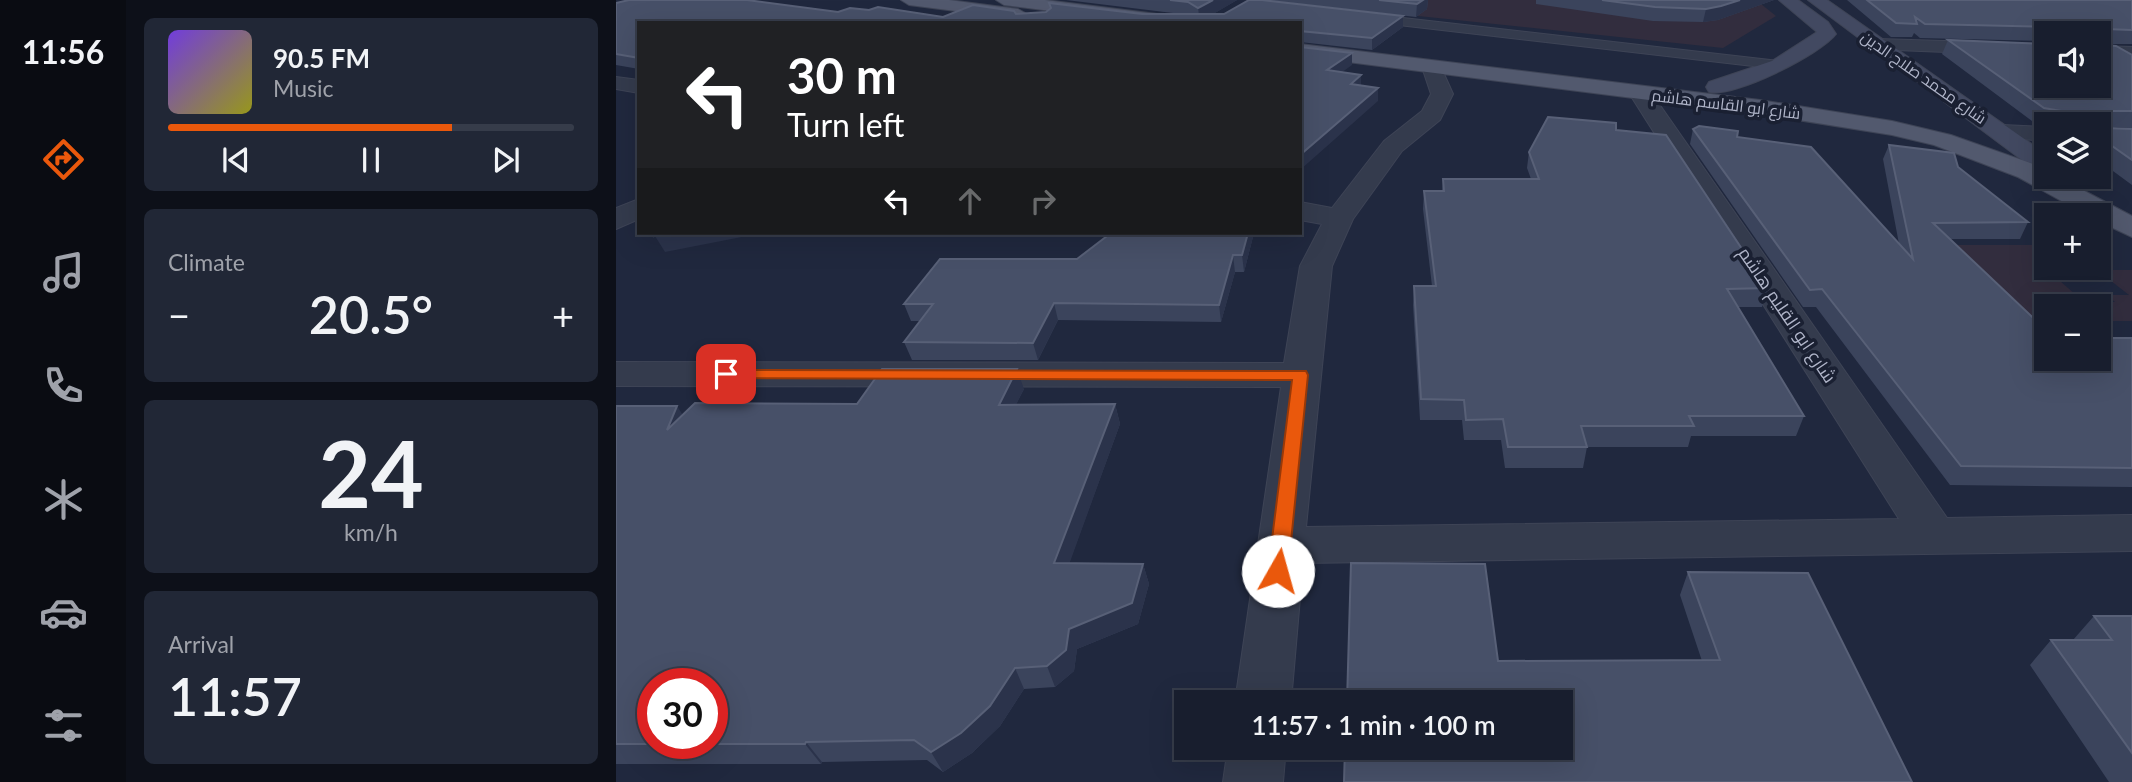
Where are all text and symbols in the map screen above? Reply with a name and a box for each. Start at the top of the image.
map controls [2034,21,2111,371]
button: sound [2034,21,2111,98]
street label: شارع محمد صلاح الدين [1856,26,1991,129]
text: 11:56 [22,32,104,71]
text: 90.5 FM [273,42,370,74]
text: 30 m [787,46,897,104]
icon: left [672,49,763,140]
text: Music [273,74,333,102]
street label: شارع ابو القاسم هاشم [1650,85,1802,125]
text: Turn left [787,105,904,144]
button: layers [2034,112,2111,189]
icon: directions [39,135,88,184]
icon: previous [217,141,255,179]
icon: pause [352,141,390,179]
icon: next [487,141,525,179]
icon: left [878,182,916,220]
icon: ahead [951,182,989,220]
icon: right [1024,182,1062,220]
button: + [2034,203,2111,280]
street label: شارع ابو القليم هاشم [1733,242,1841,388]
icon: music [39,248,88,297]
text: Climate [168,248,245,276]
text: 20.5° [309,283,433,345]
text: − [168,292,190,338]
text: + [552,292,574,338]
button: − [2034,294,2111,371]
pin [696,344,756,404]
icon: arrive [707,355,745,393]
icon: phone [39,361,88,410]
text: 24 [318,418,424,527]
icon: climate [39,475,88,524]
text: km/h [344,518,398,546]
position arrow [1241,534,1315,608]
icon: car [39,588,88,637]
text: Arrival [168,630,234,658]
text: 11:57 [168,665,302,727]
speed limit sign: 30 [637,668,728,759]
icon: filters [39,701,88,750]
text: 11:57 · 1 min · 100 m [1251,709,1496,741]

